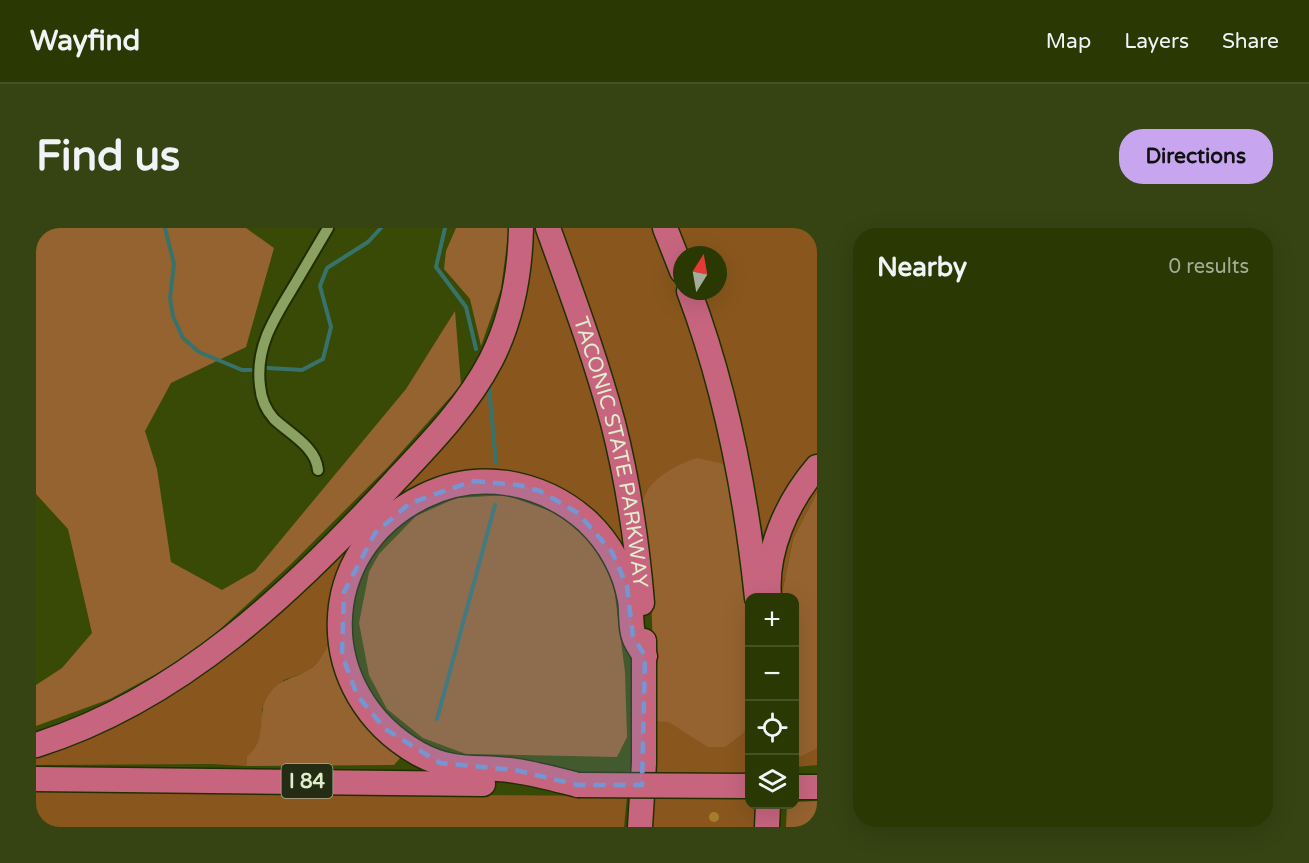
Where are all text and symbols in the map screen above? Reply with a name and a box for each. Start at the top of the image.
text: Wayfind [30,24,140,58]
text: Map [1046,29,1091,54]
text: Layers [1124,29,1189,54]
text: Share [1222,29,1279,54]
button: Directions [1119,129,1273,184]
text: Find us [36,131,180,182]
north arrow [673,246,727,300]
text: Nearby [877,252,967,283]
text: 0 results [1169,255,1249,279]
street label: TACONIC STATE PARKWAY [568,314,653,589]
map controls [745,593,799,809]
button: + [745,593,799,647]
button: − [745,647,799,701]
button: locate [745,701,799,755]
button: layers [745,755,799,809]
road number: I 84 [282,764,332,798]

